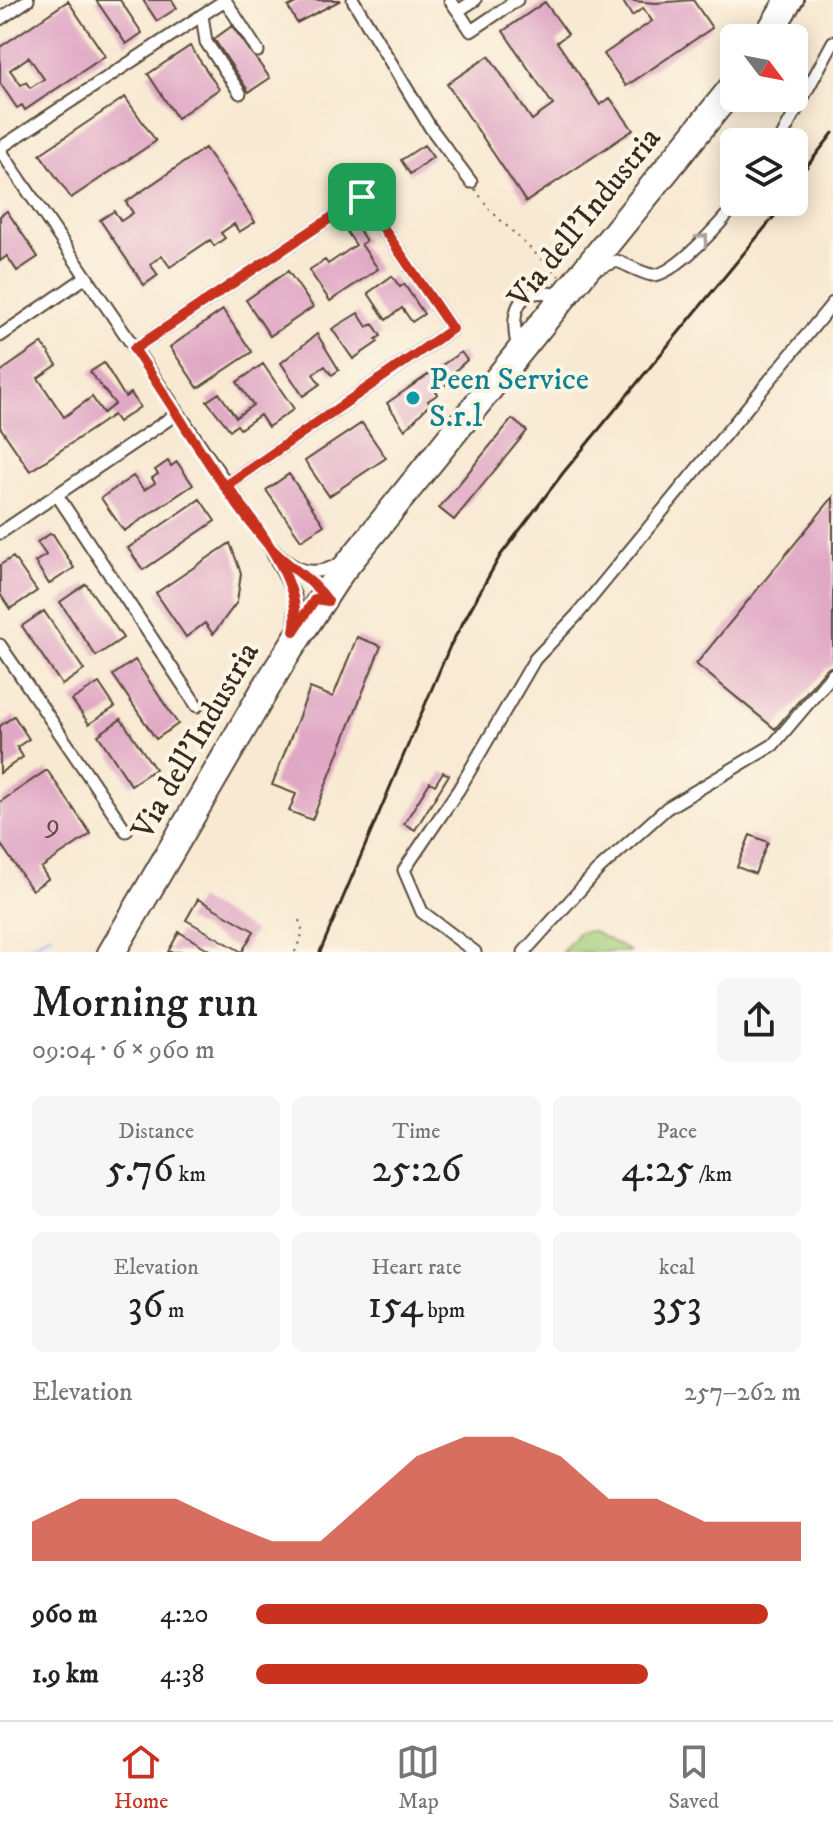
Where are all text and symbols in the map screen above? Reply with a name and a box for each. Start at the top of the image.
north arrow [720,24,808,112]
map controls [720,24,808,216]
street label: Via dell'Industria [499,119,670,317]
button: layers [720,128,808,216]
pin [328,163,396,231]
icon: arrive [340,175,384,219]
one-way arrow [694,234,708,249]
place label: Peen Service S.r.l [429,360,589,437]
marker: Peen Service S.r.l [404,389,422,407]
street label: Via dell'Industria [123,635,269,848]
house number: 9 [44,807,60,842]
text: Morning run [32,976,258,1031]
button: share [717,978,801,1062]
text: 09:04 · 6 × 960 m [32,1034,215,1067]
text: Distance [118,1118,194,1145]
text: Time [393,1118,440,1145]
text: Pace [656,1118,697,1145]
text: 5.76 [106,1145,174,1195]
text: 25:26 [371,1145,462,1195]
text: 4:25 [621,1145,694,1195]
text: km [174,1161,206,1188]
text: /km [694,1161,732,1188]
text: Elevation [114,1254,199,1281]
text: Heart rate [371,1254,462,1281]
text: kcal [659,1254,695,1281]
text: 36 [128,1281,163,1331]
text: 154 [368,1281,423,1331]
text: 353 [652,1281,702,1331]
text: m [163,1297,185,1324]
text: bpm [423,1297,465,1324]
text: Elevation [32,1376,133,1409]
text: 257–262 m [684,1376,801,1409]
text: 960 m [32,1598,98,1631]
text: 4:20 [160,1598,209,1631]
text: 1.9 km [32,1658,99,1691]
text: 4:38 [160,1658,204,1691]
tab: Home [114,1740,168,1815]
tab: Map [396,1740,440,1815]
tab: Saved [668,1740,719,1815]

